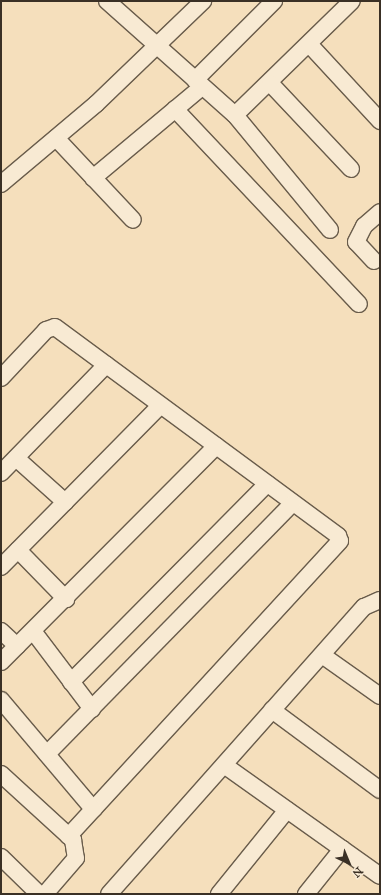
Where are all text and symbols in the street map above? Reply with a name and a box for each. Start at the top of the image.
north arrow [329,843,369,883]
text: N [350,864,366,880]

